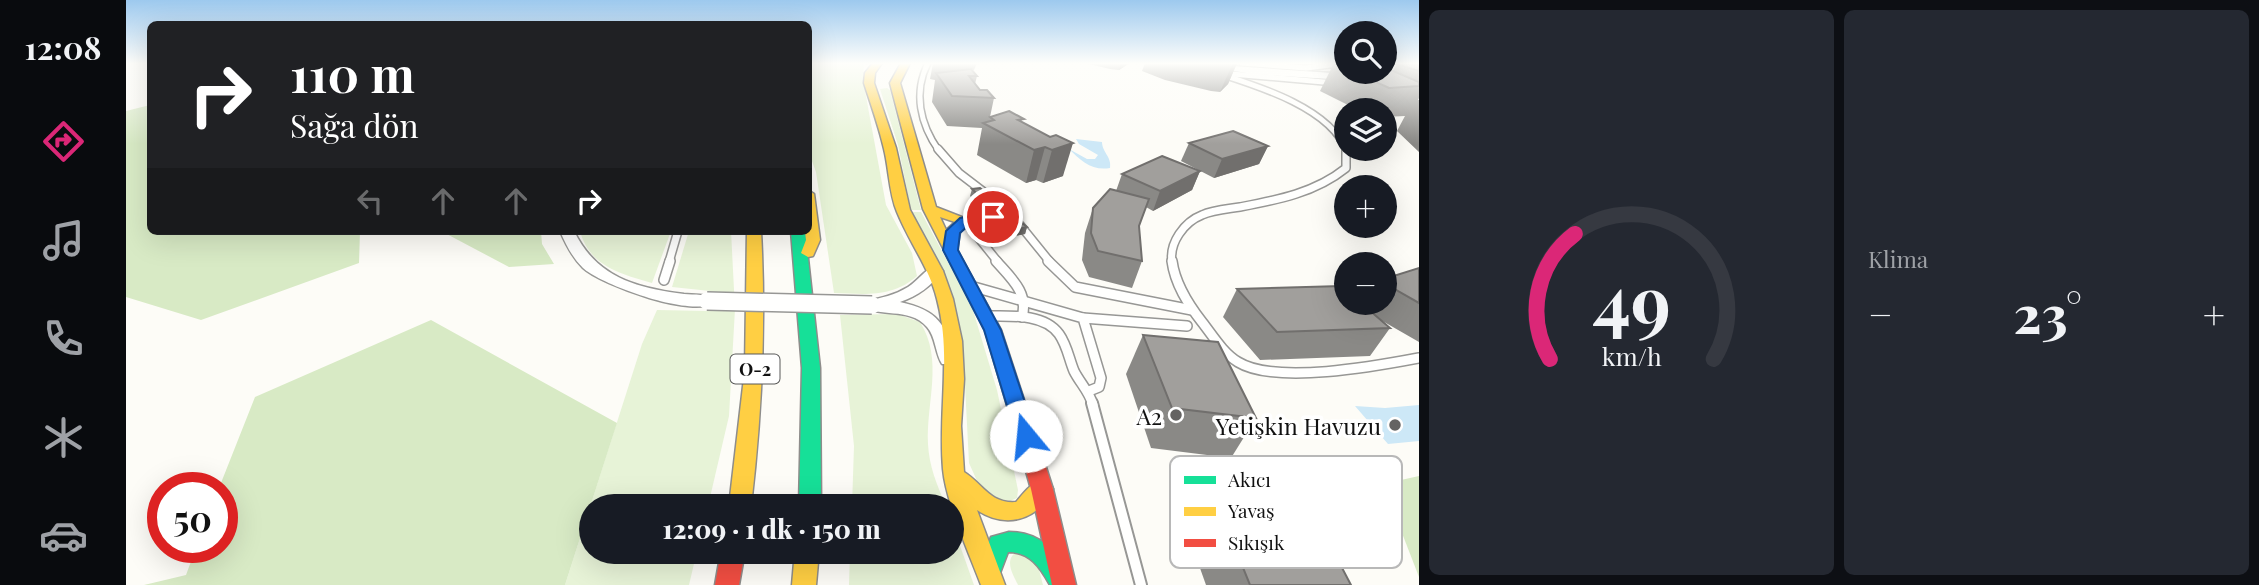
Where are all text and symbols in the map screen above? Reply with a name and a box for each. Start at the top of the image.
map controls [1334,21,1397,315]
button: search [1334,21,1397,84]
text: 12:08 [25,25,101,68]
text: 110 m [290,40,415,105]
icon: right [175,49,266,140]
button: layers [1334,98,1397,161]
text: Sağa dön [290,103,419,146]
icon: directions [39,117,88,166]
button: + [1334,175,1397,238]
icon: left [351,182,389,220]
icon: ahead [424,182,462,220]
icon: ahead [497,182,535,220]
icon: right [570,182,608,220]
pin [963,187,1023,247]
icon: arrive [974,198,1012,236]
icon: music [39,216,88,265]
text: Klima [1868,243,1928,274]
text: 49 [1592,250,1671,347]
button: − [1334,252,1397,315]
text: 23° [2014,278,2082,347]
text: − [1868,288,1893,339]
text: + [2203,288,2225,339]
icon: phone [39,314,88,363]
text: km/h [1602,338,1662,371]
road number: O-2 [730,354,780,384]
position arrow [989,399,1063,473]
place label: A2 [1135,400,1162,431]
marker: A2 [1168,407,1184,423]
place label: Yetişkin Havuzu [1215,410,1381,441]
icon: climate [39,413,88,462]
marker: Yetişkin Havuzu [1387,417,1403,433]
legend [1170,456,1402,568]
text: Akıcı [1227,466,1271,492]
speed limit sign: 50 [147,472,238,563]
text: Yavaş [1227,497,1275,523]
icon: car [39,511,88,560]
text: 12:09 · 1 dk · 150 m [662,511,881,546]
text: Sıkışık [1228,529,1285,555]

